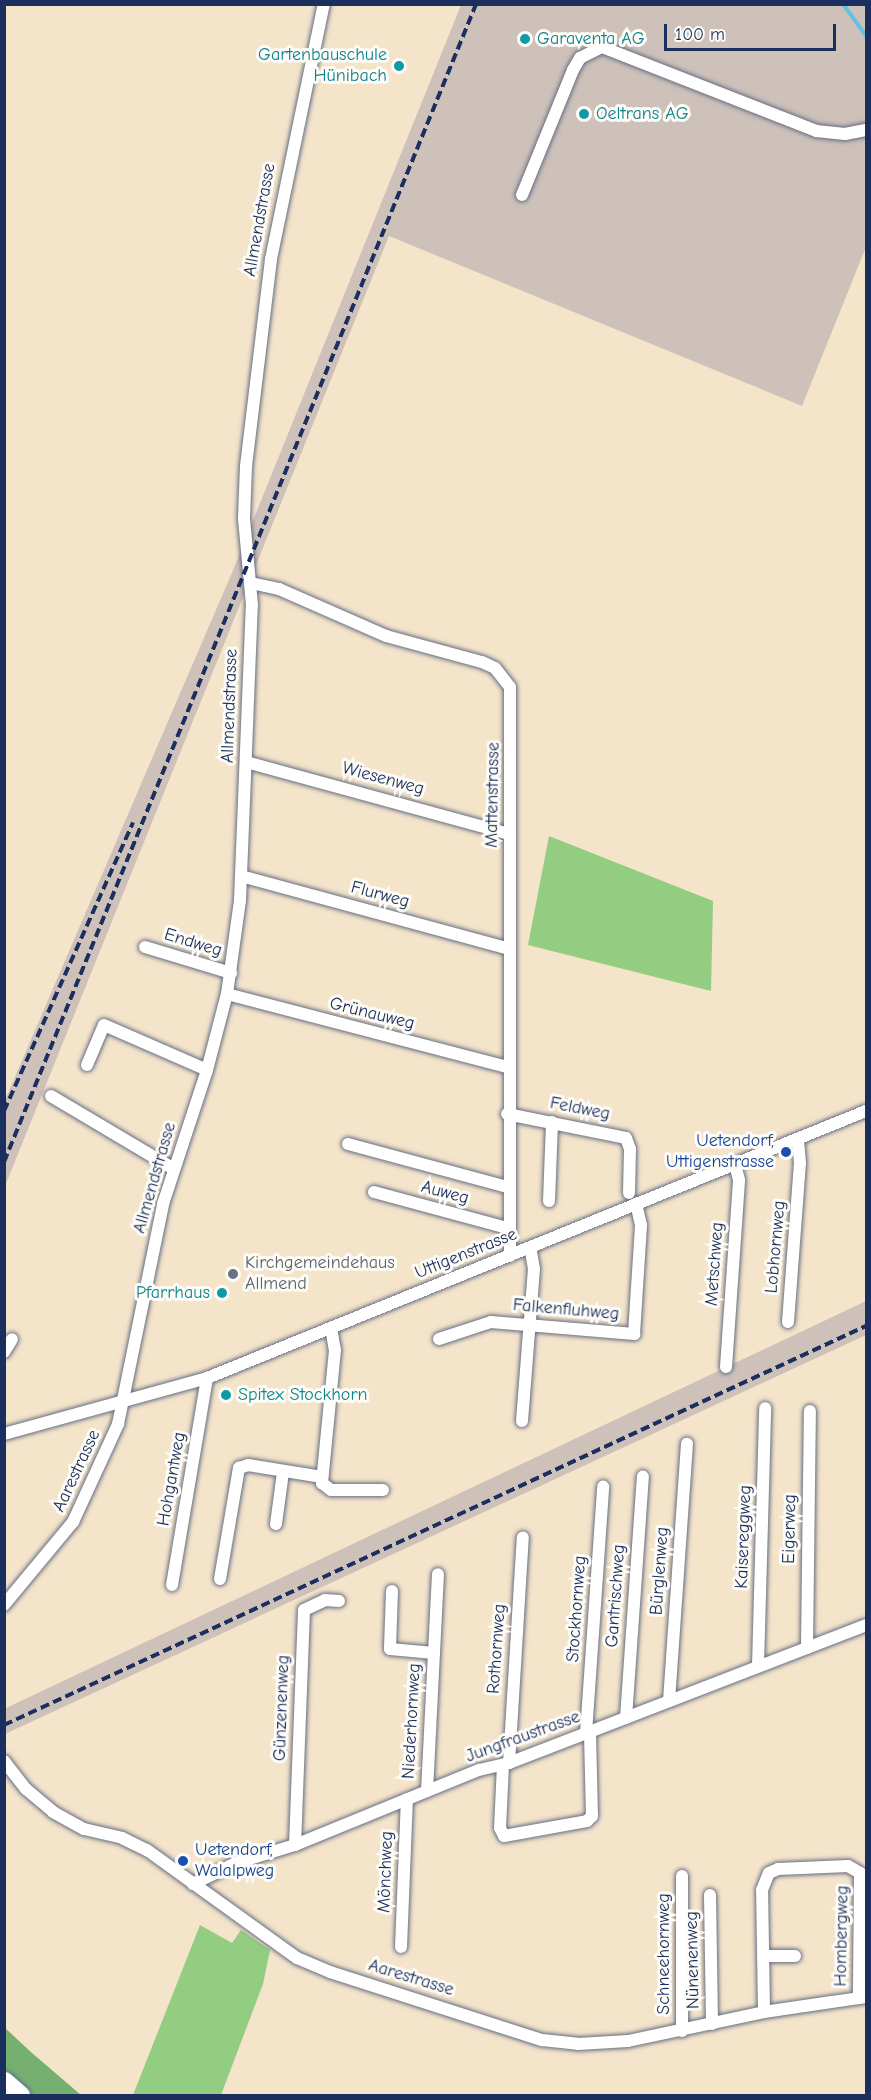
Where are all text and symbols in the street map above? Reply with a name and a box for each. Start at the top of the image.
scale bar [667,12,840,50]
text: 100 m [675,24,725,45]
place label: Garaventa AG [537,28,645,50]
marker: Garaventa AG [518,32,532,46]
place label: Gartenbauschule Hünibach [258,45,387,88]
marker: Gartenbauschule Hünibach [392,59,406,73]
place label: Oeltrans AG [596,103,689,125]
marker: Oeltrans AG [577,107,591,121]
street label: Allmendstrasse [239,162,281,278]
street label: Allmendstrasse [217,648,243,764]
street label: Mattenstrasse [481,742,505,848]
street label: Wiesenweg [340,758,426,800]
street label: Flurweg [348,877,412,913]
street label: Endweg [161,924,225,962]
street label: Grünauweg [327,993,417,1035]
street label: Feldweg [548,1093,612,1125]
street label: Allmendstrasse [129,1120,181,1236]
place label: Uetendorf, Uttigenstrasse [666,1131,774,1174]
marker: Uetendorf, Uttigenstrasse [779,1145,793,1159]
street label: Auweg [419,1176,471,1210]
street label: Lobhornweg [761,1200,791,1294]
street label: Metschweg [701,1221,729,1307]
street label: Uttigenstrasse [412,1224,520,1284]
place label: Kirchgemeindehaus Allmend [245,1253,395,1296]
marker: Kirchgemeindehaus Allmend [226,1267,240,1281]
place label: Pfarrhaus [136,1282,210,1304]
marker: Pfarrhaus [215,1286,229,1300]
street label: Falkenfluhweg [512,1295,620,1325]
place label: Spitex Stockhorn [238,1384,367,1406]
marker: Spitex Stockhorn [219,1388,233,1402]
street label: Aarestrasse [49,1426,105,1516]
street label: Hohgantweg [153,1430,191,1528]
street label: Kaisereggweg [731,1485,757,1589]
street label: Eigerweg [779,1494,801,1564]
street label: Bürglenweg [646,1526,674,1616]
street label: Gantrischweg [602,1544,630,1648]
street label: Stockhornweg [563,1555,591,1663]
street label: Rothornweg [483,1603,511,1695]
street label: Günzenenweg [269,1654,295,1762]
street label: Niederhornweg [398,1663,426,1779]
street label: Jungfraustrasse [463,1706,583,1768]
street label: Mönchweg [374,1831,398,1913]
place label: Uetendorf, Walalpweg [195,1840,274,1882]
marker: Uetendorf, Walalpweg [176,1854,190,1868]
street label: Hombergweg [830,1885,854,1987]
street label: Schneehornweg [653,1893,675,2015]
street label: Nünenenweg [681,1911,705,2009]
street label: Aarestrasse [366,1955,456,2001]

